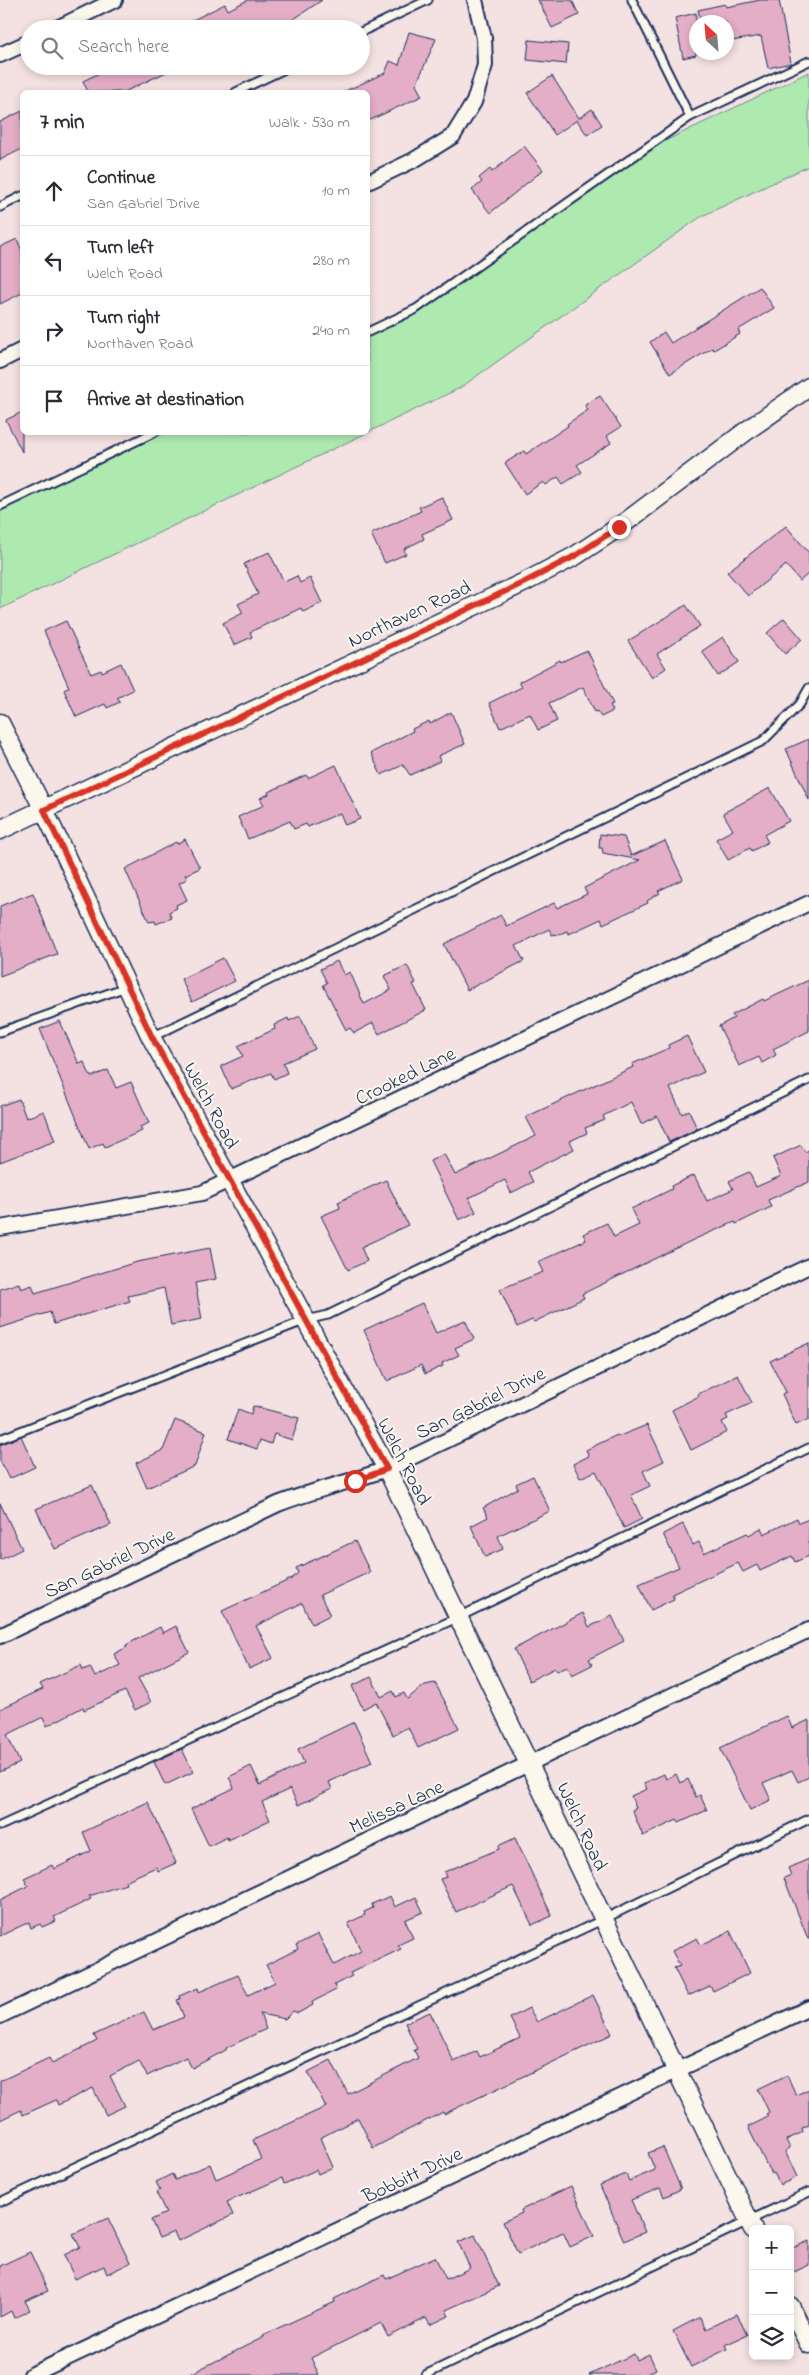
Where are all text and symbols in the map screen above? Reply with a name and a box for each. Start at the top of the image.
north arrow [689,15,734,60]
search box [20,20,370,75]
icon: search [38,34,66,62]
text: Search here [78,34,169,61]
text: 7 min [40,108,84,138]
text: Walk · 530 m [269,111,350,135]
text: Continue [87,165,155,192]
icon: ahead [40,177,68,205]
text: 10 m [322,179,350,203]
text: San Gabriel Drive [87,192,200,216]
text: Turn left [87,235,154,262]
icon: left [40,247,68,275]
text: 280 m [313,249,350,273]
text: Welch Road [87,262,163,286]
text: Turn right [87,305,160,332]
icon: right [40,317,68,345]
text: 240 m [312,319,350,343]
text: Northaven Road [87,332,193,356]
icon: arrive [40,387,68,415]
text: Arrive at destination [87,387,244,414]
route end [608,516,631,539]
street label: Northaven Road [344,574,476,656]
street label: Crooked Lane [351,1040,461,1114]
street label: Welch Road [175,1058,245,1155]
street label: San Gabriel Drive [411,1360,551,1448]
street label: Welch Road [368,1413,437,1511]
route start [344,1470,367,1493]
street label: San Gabriel Drive [40,1521,180,1607]
street label: Melissa Lane [345,1774,449,1843]
street label: Welch Road [548,1778,614,1876]
street label: Bobbitt Drive [357,2140,468,2213]
map controls [749,2225,794,2360]
button: + [749,2225,794,2270]
button: − [749,2270,794,2315]
button: layers [749,2315,794,2360]

